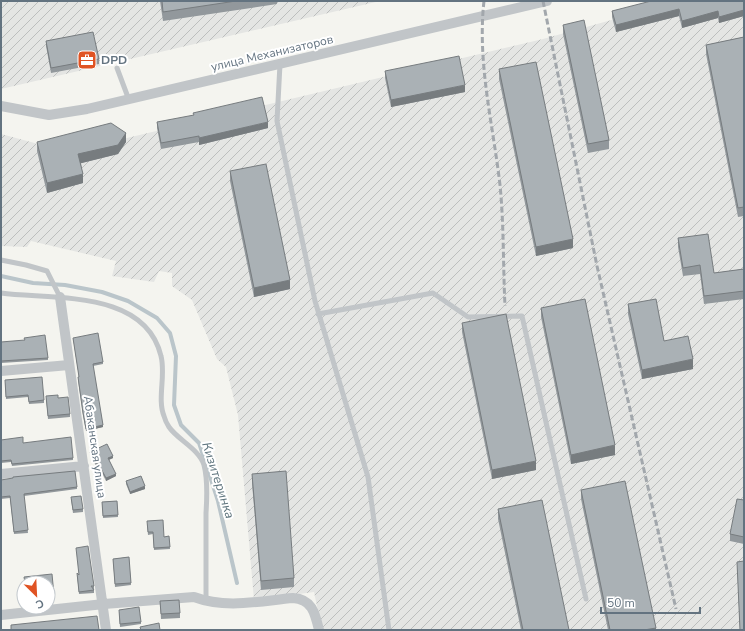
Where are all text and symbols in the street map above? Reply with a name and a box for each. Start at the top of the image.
street label: улица Механизаторов [209,31,335,75]
office icon: DPD [76,49,98,71]
place label: DPD [101,52,127,68]
street label: Абаканская улица [80,395,110,499]
water label: Кизитеринка [197,440,239,521]
north arrow [16,575,56,615]
scale bar [601,589,700,615]
text: С [33,595,46,612]
text: 50 m [607,595,635,611]

